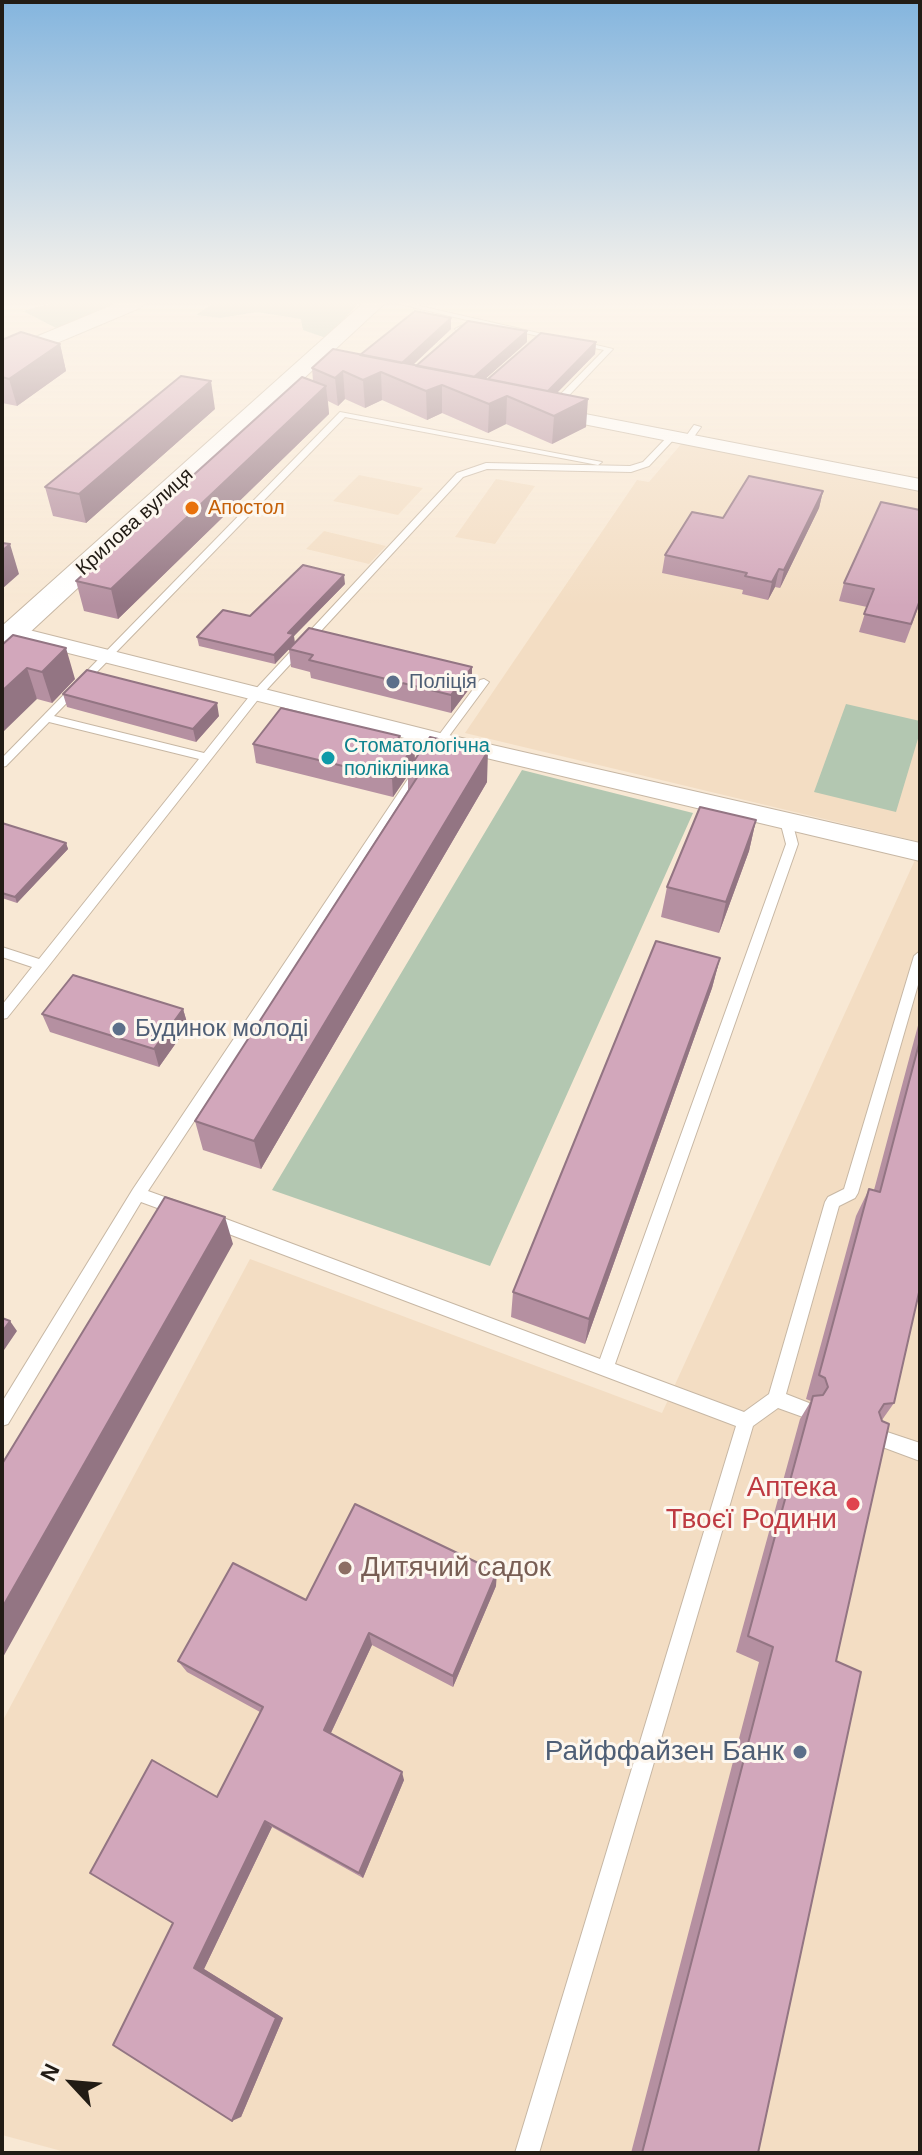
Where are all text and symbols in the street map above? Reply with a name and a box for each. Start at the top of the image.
street label: Крилова вулиця [72,463,198,581]
place label: Апостол [208,496,285,520]
marker: Апостол [183,499,201,517]
place label: Поліція [409,670,477,694]
marker: Поліція [384,673,402,691]
place label: Стоматологічна полікліника [344,734,490,781]
marker: Стоматологічна полікліника [319,749,337,767]
place label: Будинок молоді [135,1015,308,1043]
marker: Будинок молоді [110,1020,128,1038]
place label: Аптека Твоєї Родини [666,1471,837,1537]
marker: Аптека Твоєї Родини [844,1495,862,1513]
place label: Дитячий садок [361,1551,551,1585]
marker: Дитячий садок [336,1559,354,1577]
place label: Райффайзен Банк [545,1735,784,1769]
marker: Райффайзен Банк [791,1743,809,1761]
north arrow [32,2043,112,2123]
text: N [35,2060,65,2085]

